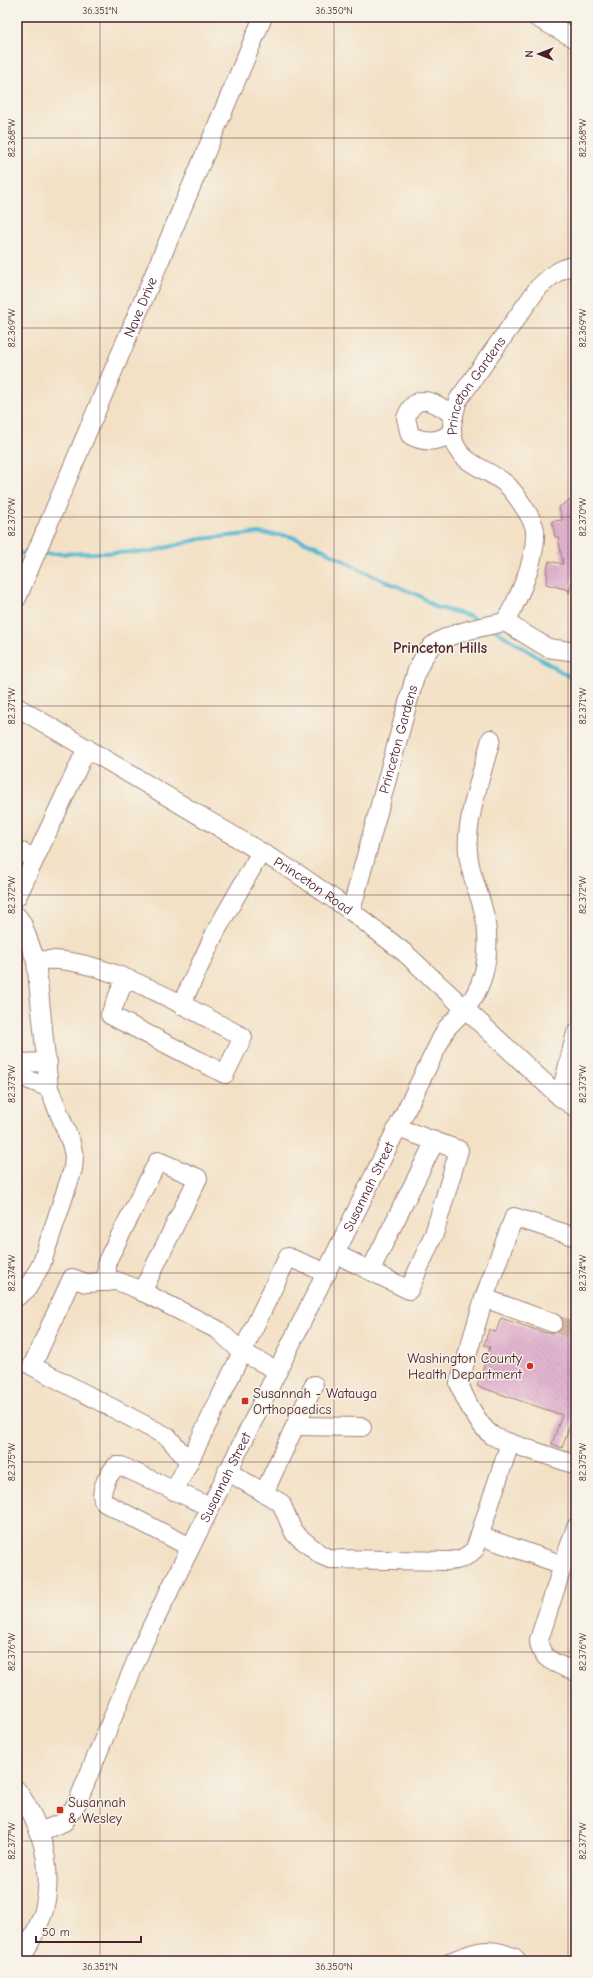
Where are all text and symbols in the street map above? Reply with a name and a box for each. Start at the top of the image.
text: 36.351°N [82,5,118,17]
text: 36.350°N [315,5,353,17]
north arrow [519,34,559,74]
text: N [523,50,536,58]
text: 82.368°W [6,118,18,157]
text: 82.368°W [577,118,589,157]
street label: Nave Drive [120,274,161,340]
text: 82.369°W [6,308,18,347]
text: 82.369°W [577,308,589,347]
street label: Princeton Gardens [444,333,510,436]
text: 82.370°W [6,497,18,536]
text: 82.370°W [577,497,589,536]
district label: Princeton Hills [393,639,487,657]
street label: Princeton Gardens [375,683,421,796]
text: 82.371°W [6,687,18,724]
text: 82.371°W [577,687,589,724]
street label: Princeton Road [270,853,356,919]
text: 82.372°W [6,876,18,914]
text: 82.372°W [577,876,589,914]
text: 82.373°W [6,1065,18,1103]
text: 82.373°W [577,1065,589,1103]
street label: Susannah Street [340,1138,399,1235]
text: 82.374°W [6,1254,18,1291]
text: 82.374°W [577,1254,589,1291]
place label: Washington County Health Department [407,1350,523,1383]
marker: Washington County Health Department [525,1361,535,1371]
place label: Susannah - Watauga Orthopaedics [253,1385,377,1418]
marker: Susannah - Watauga Orthopaedics [240,1396,250,1406]
street label: Susannah Street [196,1429,255,1525]
text: 82.375°W [6,1443,18,1481]
text: 82.375°W [577,1443,589,1481]
text: 82.376°W [6,1633,18,1671]
text: 82.376°W [577,1633,589,1671]
place label: Susannah & Wesley [68,1794,126,1827]
marker: Susannah & Wesley [55,1805,65,1815]
text: 82.377°W [6,1822,18,1860]
text: 82.377°W [577,1822,589,1860]
scale bar [36,1918,141,1944]
text: 50 m [42,1925,70,1939]
text: 36.351°N [82,1961,118,1973]
text: 36.350°N [315,1961,353,1973]

